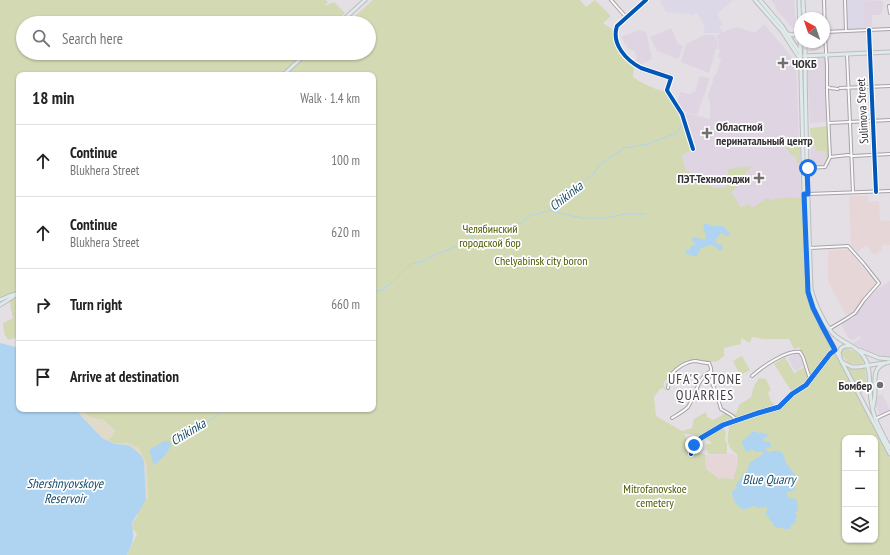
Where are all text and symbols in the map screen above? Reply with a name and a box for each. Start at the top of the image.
north arrow [794,12,830,48]
search box [16,16,376,60]
icon: search [30,27,52,49]
text: Search here [62,29,123,48]
place label: ЧОКБ [792,56,817,71]
marker: ЧОКБ [777,57,789,69]
street label: Sulimova Street [853,77,871,144]
text: 18 min [32,87,74,109]
text: Walk · 1.4 km [300,90,360,107]
place label: Областной перинатальный центр [716,119,813,148]
marker: Областной перинатальный центр [701,127,713,139]
text: Continue [70,143,117,162]
icon: ahead [32,150,54,172]
text: 100 m [331,152,360,169]
route start [799,159,817,177]
text: Blukhera Street [70,162,139,179]
place label: ПЭТ-Технолоджи [678,171,750,186]
marker: ПЭТ-Технолоджи [753,172,765,184]
water label: Chikinka [546,177,587,214]
text: Continue [70,215,117,234]
park label: Челябинский городской бор [459,221,521,250]
icon: ahead [32,222,54,244]
text: 620 m [331,224,360,241]
text: Blukhera Street [70,234,139,251]
park label: Chelyabinsk city boron [495,253,587,268]
icon: right [32,294,54,316]
text: Turn right [70,295,122,314]
text: 660 m [331,296,360,313]
icon: arrive [32,366,54,388]
text: Arrive at destination [70,367,179,386]
district label: UFA'S STONE QUARRIES [668,370,742,404]
place label: Бомбер [838,378,873,393]
marker: Бомбер [875,380,885,390]
water label: Chikinka [167,414,209,449]
map controls [842,435,878,543]
button: + [842,435,878,471]
route end [685,436,703,454]
water label: Blue Quarry [743,471,798,488]
button: − [842,471,878,507]
water label: Shershnyovskoye Reservoir [27,475,105,507]
park label: Mitrofanovskoe cemetery [623,481,687,510]
button: layers [842,507,878,543]

